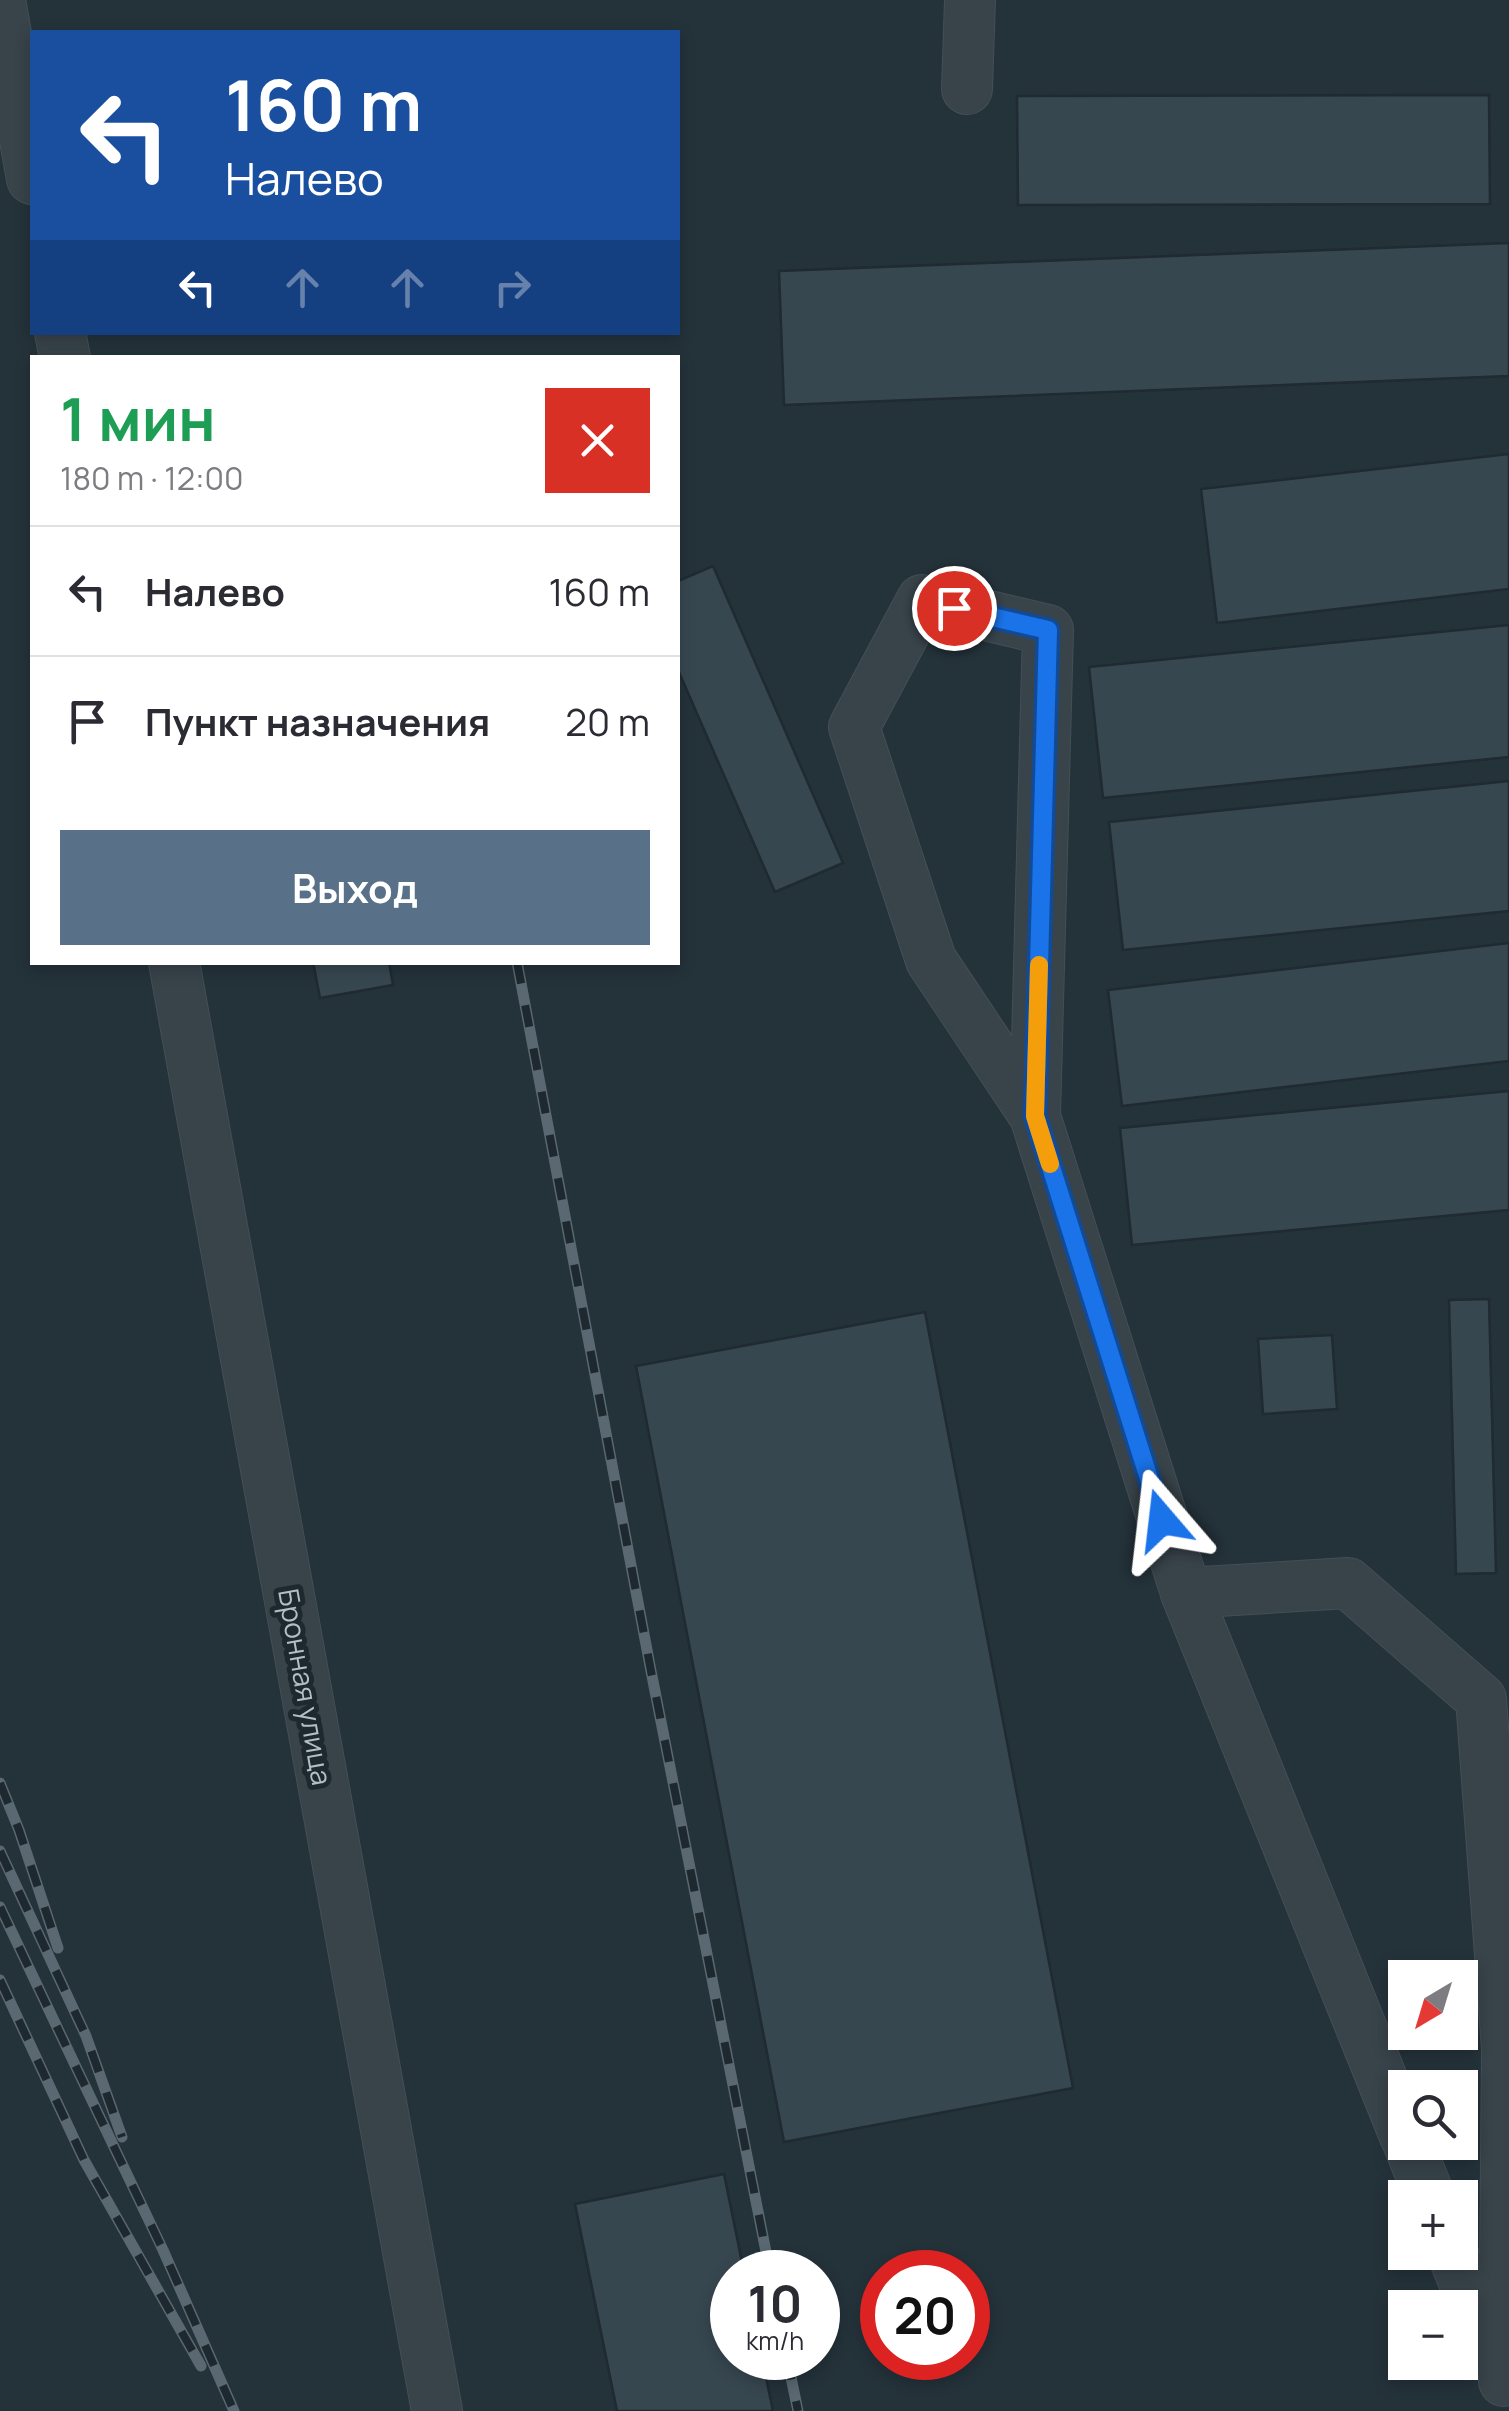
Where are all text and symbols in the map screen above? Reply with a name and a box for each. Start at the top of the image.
text: 160 m [225,56,422,152]
icon: left [60,70,190,200]
text: Налево [225,147,384,209]
icon: left [170,260,225,315]
icon: ahead [275,260,330,315]
icon: ahead [380,260,435,315]
icon: right [485,260,540,315]
text: 1 мин [60,377,216,459]
button: close [545,388,650,493]
text: 180 m · 12:00 [60,456,244,500]
icon: left [60,564,115,619]
text: Налево [145,565,285,617]
text: 160 m [549,565,650,617]
pin [912,566,997,651]
icon: arrive [927,581,982,636]
icon: arrive [60,694,115,749]
text: Пункт назначения [145,695,490,747]
text: 20 m [565,695,650,747]
button: Выход [60,830,650,945]
position arrow [1110,1468,1214,1572]
street label: Бронная улица [270,1586,342,1788]
north arrow [1388,1960,1478,2050]
map controls [1388,1960,1478,2380]
button: search [1388,2070,1478,2160]
button: + [1388,2180,1478,2270]
speed limit sign: 20 [860,2250,990,2380]
text: 10 [748,2269,802,2337]
button: − [1388,2290,1478,2380]
text: km/h [746,2323,804,2358]

